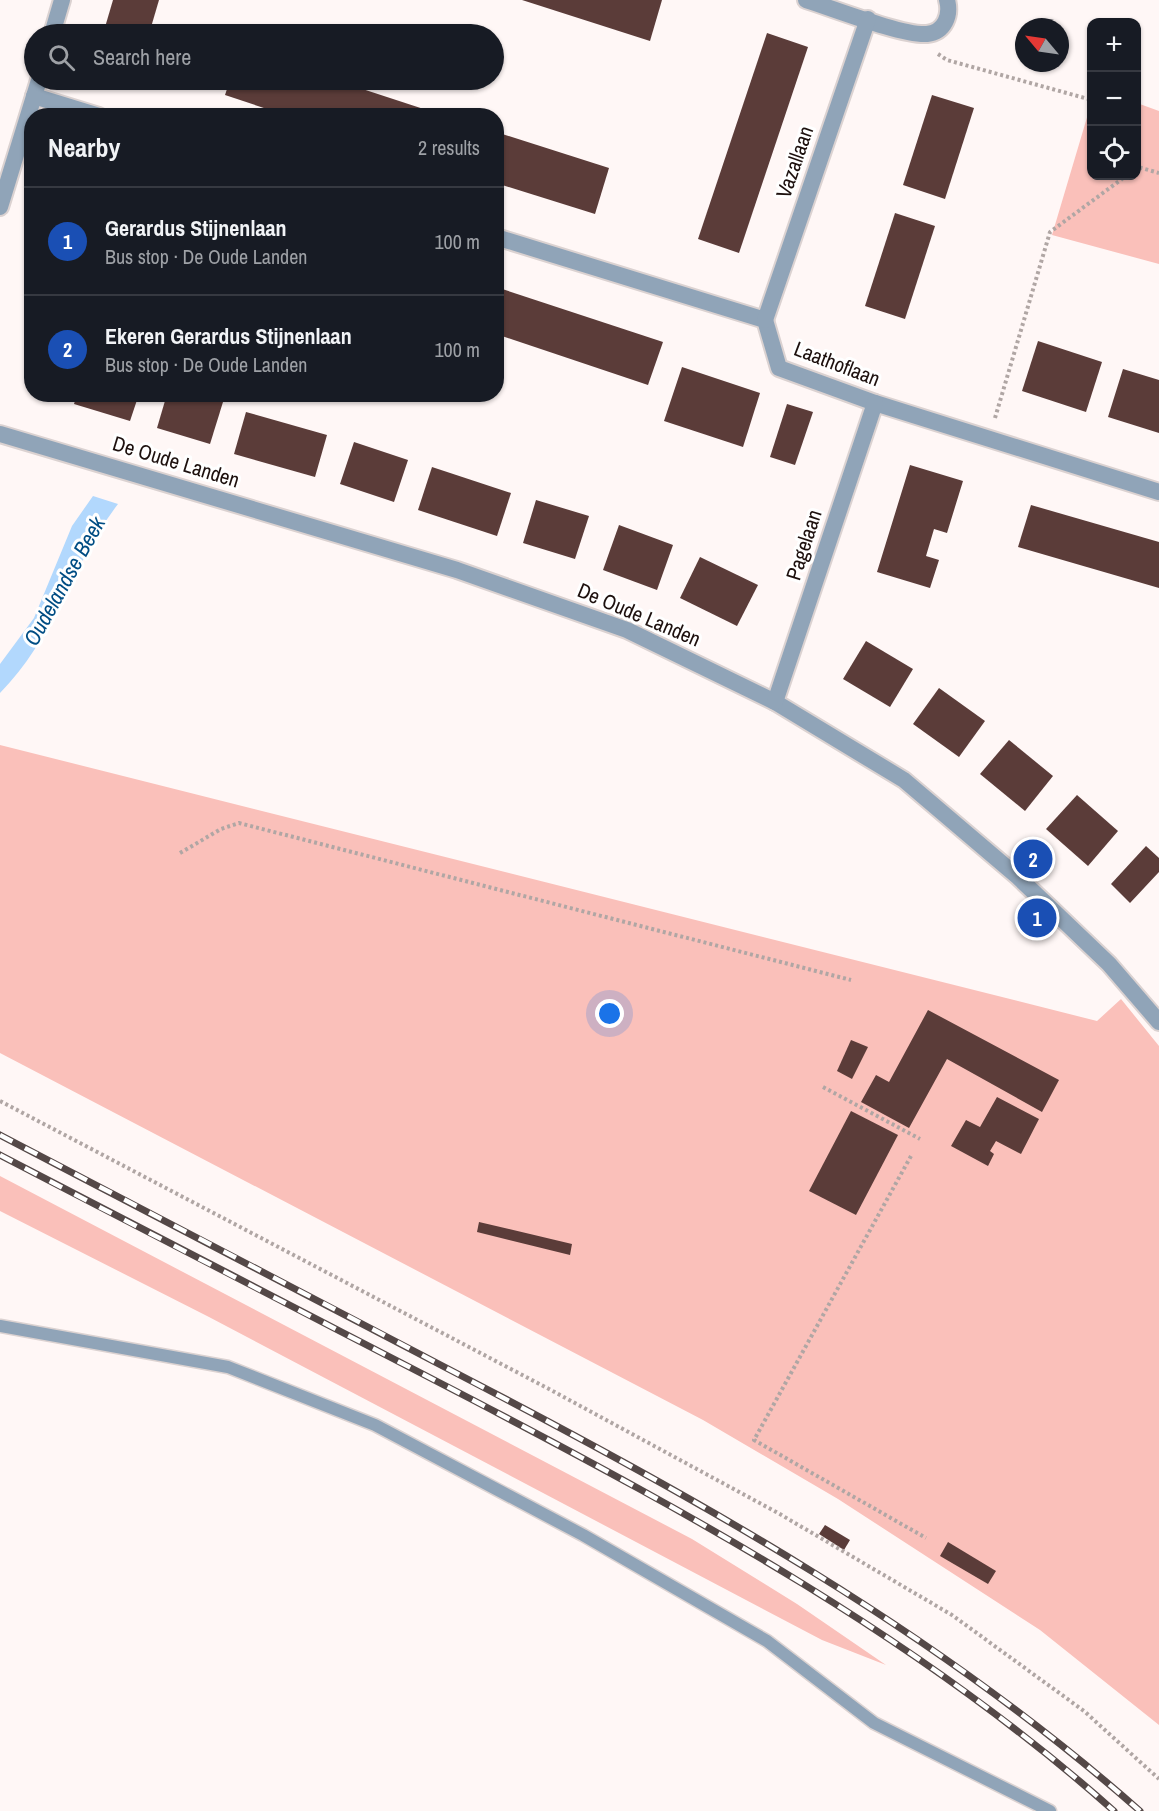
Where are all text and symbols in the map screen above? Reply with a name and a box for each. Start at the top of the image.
north arrow [1015,18,1069,72]
map controls [1087,18,1141,180]
button: + [1087,18,1141,72]
search box [24,24,504,90]
icon: search [45,41,78,74]
text: Search here [93,42,191,72]
button: − [1087,72,1141,126]
street label: Vazallaan [769,122,820,202]
button: locate [1087,126,1141,180]
text: Nearby [48,130,120,165]
text: 2 results [418,134,480,161]
text: Gerardus Stijnenlaan [105,213,286,243]
text: 1 [63,228,72,255]
text: 100 m [434,228,480,255]
text: Bus stop · De Oude Landen [105,243,307,270]
text: Ekeren Gerardus Stijnenlaan [105,321,352,351]
street label: Laathoflaan [790,334,884,393]
text: 2 [63,336,72,363]
text: 100 m [434,336,480,363]
text: Bus stop · De Oude Landen [105,351,307,378]
street label: De Oude Landen [109,428,243,495]
street label: Pagelaan [778,506,829,584]
water label: Oudelandse Beek [16,510,112,651]
street label: De Oude Landen [573,576,705,654]
pin: 2 [1014,836,1052,882]
pin: 1 [1018,896,1056,940]
your location [595,999,624,1028]

